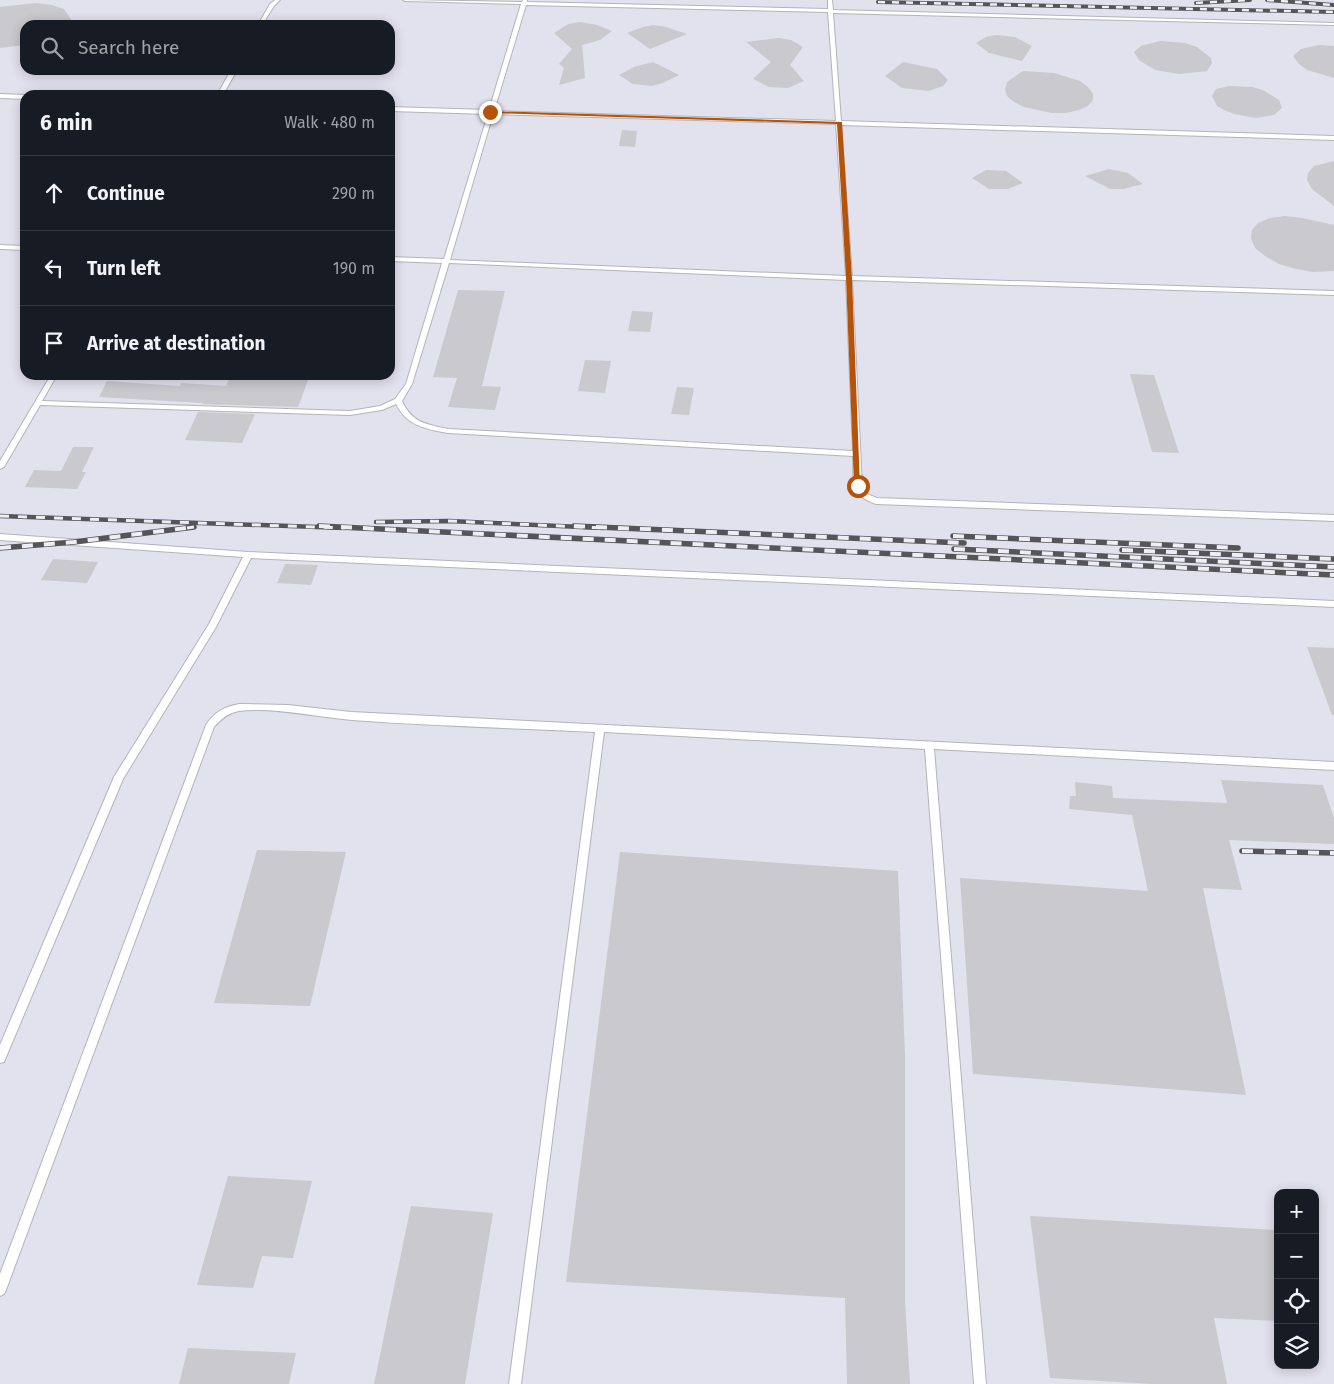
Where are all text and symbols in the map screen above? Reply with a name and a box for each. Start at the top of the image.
search box [20,20,395,75]
icon: search [38,34,66,62]
text: Search here [78,36,179,59]
route end [479,101,502,124]
text: 6 min [40,110,93,136]
text: Walk · 480 m [284,113,375,132]
icon: ahead [40,179,68,207]
text: Continue [87,182,165,205]
text: 290 m [332,184,375,203]
icon: left [40,254,68,282]
text: Turn left [87,257,161,280]
text: 190 m [333,259,375,278]
icon: arrive [40,329,68,357]
text: Arrive at destination [87,332,266,355]
route start [847,475,870,498]
map controls [1274,1189,1319,1369]
button: + [1274,1189,1319,1234]
button: − [1274,1234,1319,1279]
button: locate [1274,1279,1319,1324]
button: layers [1274,1324,1319,1369]

